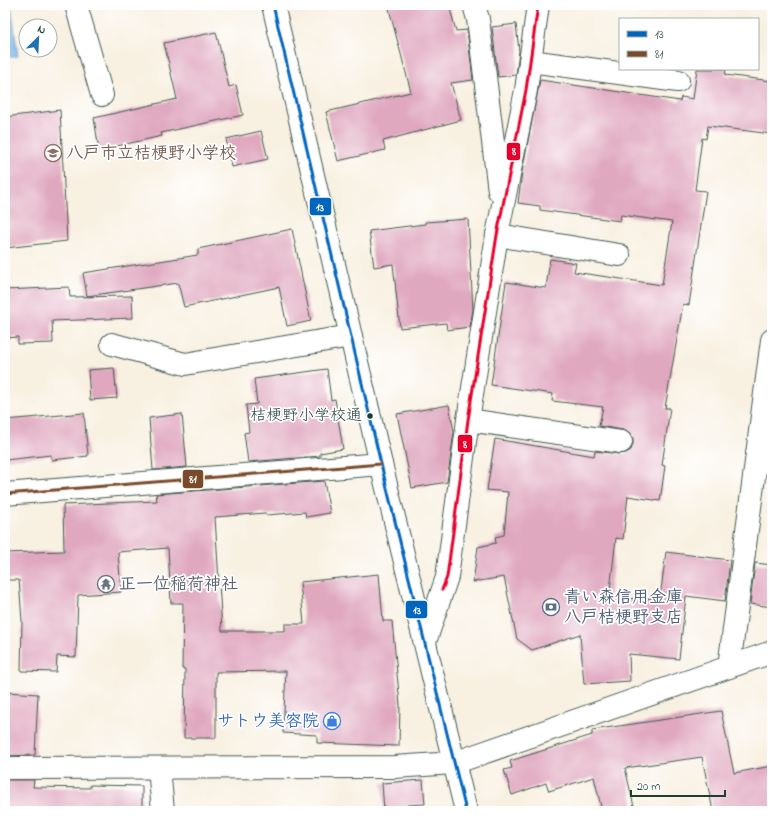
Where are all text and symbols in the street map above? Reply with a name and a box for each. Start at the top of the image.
north arrow [18,18,58,58]
legend [619,18,759,70]
text: N [35,21,48,39]
text: 13 [655,26,664,44]
text: 81 [655,46,664,64]
place label: 八戸市立桔梗野小学校 [66,141,236,166]
line badge: 8 [506,142,521,161]
school or university icon: 八戸市立桔梗野小学校 [43,143,63,163]
text: 8 [511,144,517,160]
line badge: 13 [309,197,332,216]
text: 13 [316,200,324,216]
place label: 桔梗野小学校通 [250,404,362,428]
marker: 桔梗野小学校通 [365,411,375,421]
line badge: 8 [457,434,473,453]
text: 8 [462,437,468,453]
line badge: 81 [182,469,204,489]
text: 81 [188,472,197,488]
place label: 正一位稲荷神社 [119,572,238,597]
temple icon: 正一位稲荷神社 [96,574,116,594]
place label: 青い森信用金庫 八戸桔梗野支店 [564,585,683,630]
bank icon: 青い森信用金庫 八戸桔梗野支店 [541,597,561,617]
line badge: 13 [405,600,428,619]
text: 13 [413,603,421,619]
place label: サトウ美容院 [217,709,319,734]
shop icon: サトウ美容院 [322,711,342,731]
scale bar [631,772,725,798]
text: 20 m [637,778,660,796]

